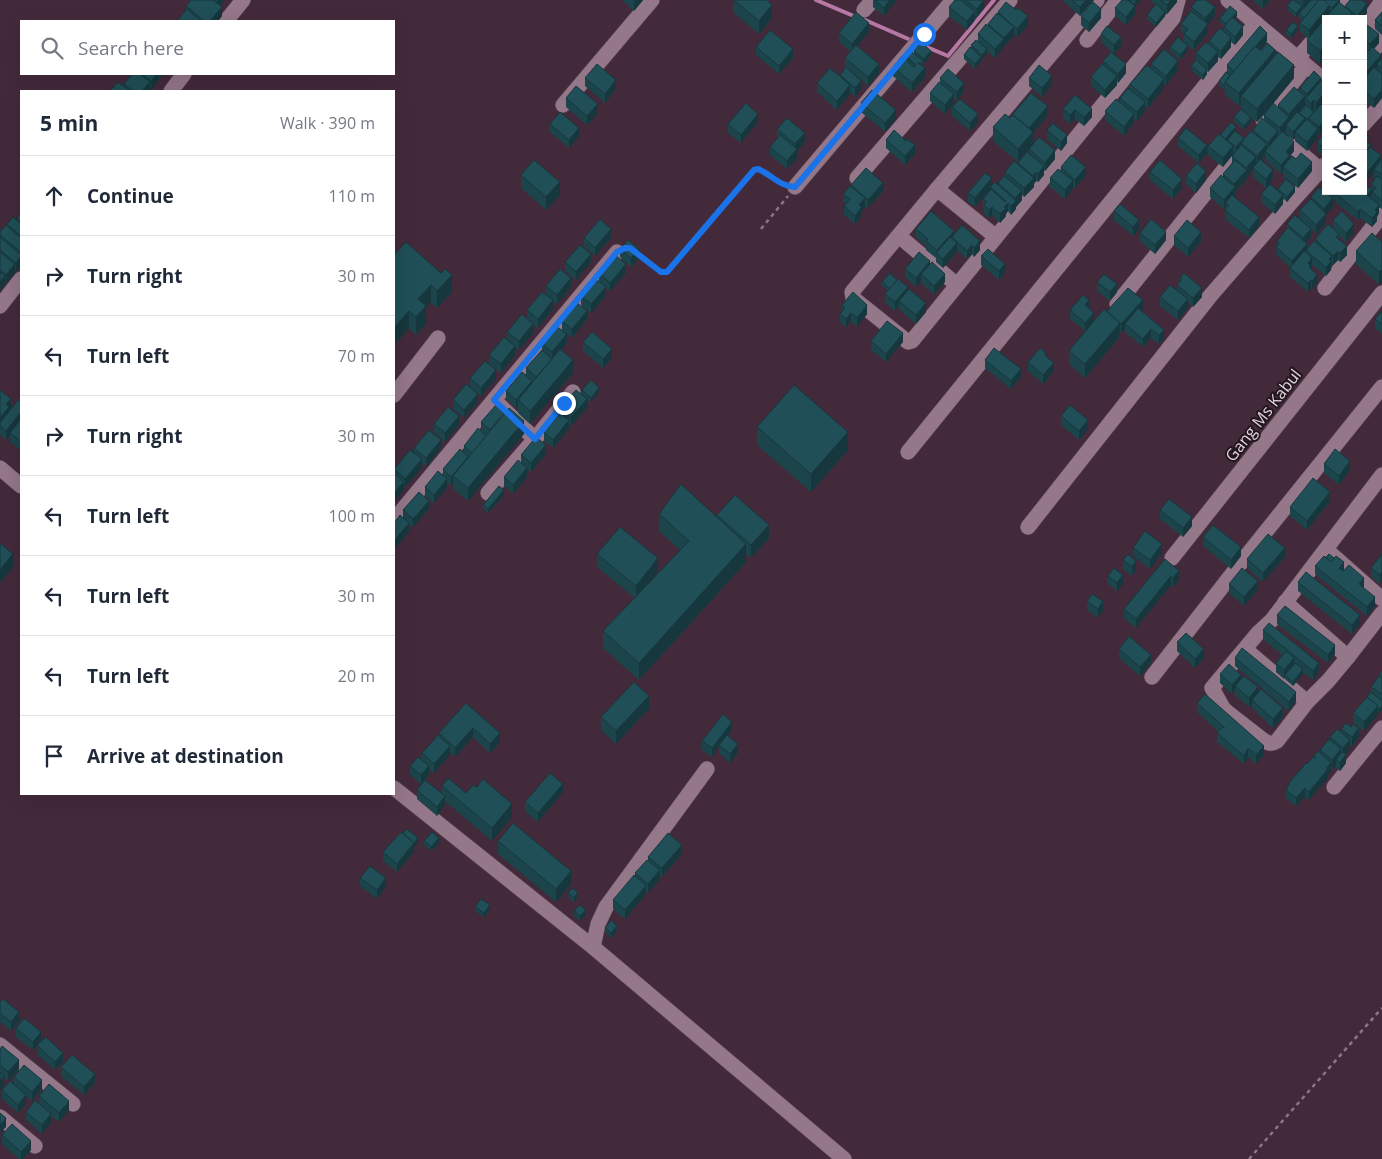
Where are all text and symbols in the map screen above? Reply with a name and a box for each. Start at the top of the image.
map controls [1322,15,1367,195]
button: + [1322,15,1367,60]
search box [20,20,395,75]
route start [913,23,936,46]
icon: search [38,34,66,62]
text: Search here [78,35,184,61]
button: − [1322,60,1367,105]
button: locate [1322,105,1367,150]
text: 5 min [40,109,98,137]
text: Walk · 390 m [280,112,375,134]
button: layers [1322,150,1367,195]
icon: ahead [40,182,68,210]
text: Continue [87,183,174,209]
text: 110 m [329,185,375,207]
icon: right [40,262,68,290]
text: Turn right [87,263,182,289]
text: 30 m [338,265,375,287]
icon: left [40,342,68,370]
text: Turn left [87,343,169,369]
text: 70 m [338,345,375,367]
street label: Gang Ms Kabul [1220,364,1306,466]
route end [553,392,576,415]
icon: right [40,422,68,450]
text: Turn right [87,423,182,449]
text: 30 m [338,425,375,447]
icon: left [40,502,68,530]
text: Turn left [87,503,169,529]
text: 100 m [329,505,375,527]
icon: left [40,582,68,610]
text: Turn left [87,583,169,609]
text: 30 m [338,585,375,607]
icon: left [40,662,68,690]
text: Turn left [87,663,169,689]
text: 20 m [338,665,375,687]
icon: arrive [40,742,68,770]
text: Arrive at destination [87,743,284,769]

